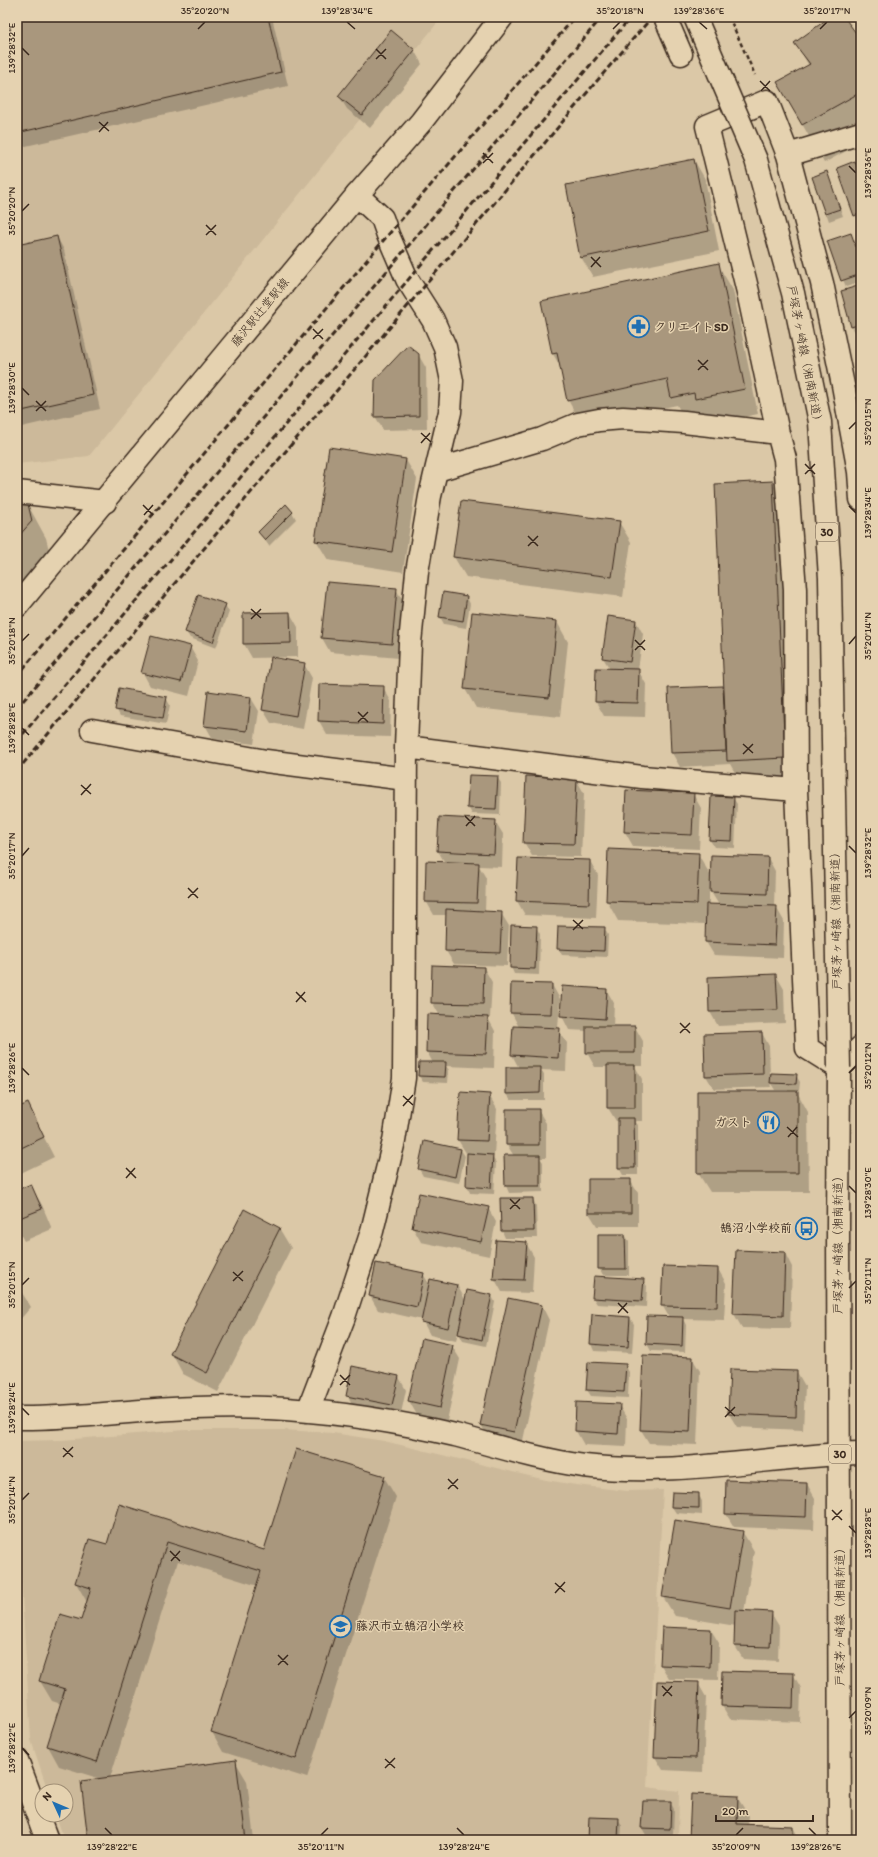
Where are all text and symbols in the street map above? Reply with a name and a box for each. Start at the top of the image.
text: 35°20'20"N [181,4,230,17]
text: 139°28'34"E [321,4,373,17]
text: 35°20'18"N [596,4,644,17]
text: 139°28'36"E [674,4,725,17]
text: 35°20'17"N [804,4,851,17]
text: 139°28'32"E [5,22,18,73]
text: 139°28'36"E [861,147,874,198]
text: 35°20'20"N [5,186,18,235]
street label: 藤沢駅辻堂駅線 [228,275,292,349]
street label: 戸塚茅ヶ崎線（湘南新道） [784,284,826,428]
pharmacy icon: クリエイトSD [626,314,652,340]
place label: クリエイトSD [654,320,729,334]
text: 139°28'30"E [5,362,18,414]
text: 35°20'15"N [861,398,874,446]
text: 139°28'34"E [861,487,874,539]
road number: 30 [816,523,838,541]
text: 35°20'14"N [861,612,874,660]
text: 35°20'18"N [5,617,18,665]
text: 139°28'28"E [5,702,18,753]
text: 139°28'32"E [861,827,874,878]
text: 35°20'17"N [5,832,18,879]
street label: 戸塚茅ヶ崎線（湘南新道） [828,846,844,990]
text: 139°28'26"E [5,1042,18,1093]
text: 35°20'12"N [861,1042,874,1090]
restaurant icon: ガスト [755,1109,781,1135]
place label: ガスト [715,1115,752,1129]
text: 139°28'30"E [861,1167,874,1219]
street label: 戸塚茅ヶ崎線（湘南新道） [831,1170,845,1314]
bus stop icon: 鵠沼小学校前 [794,1215,820,1241]
place label: 鵠沼小学校前 [720,1221,792,1235]
text: 35°20'11"N [861,1257,874,1304]
text: 35°20'15"N [5,1261,18,1309]
text: 139°28'24"E [5,1382,18,1434]
road number: 30 [829,1445,851,1463]
text: 35°20'14"N [5,1476,18,1524]
text: 139°28'28"E [861,1507,874,1558]
street label: 戸塚茅ヶ崎線（湘南新道） [833,1542,847,1686]
school or university icon: 藤沢市立鵠沼小学校 [327,1613,353,1639]
place label: 藤沢市立鵠沼小学校 [356,1619,464,1633]
text: 35°20'09"N [861,1686,874,1735]
text: 139°28'22"E [5,1722,18,1773]
north arrow [34,1783,74,1823]
text: N [40,1789,54,1804]
scale bar [716,1797,813,1823]
text: 20 m [722,1804,749,1818]
text: 139°28'22"E [87,1840,138,1853]
text: 35°20'11"N [298,1840,345,1853]
text: 139°28'24"E [438,1840,490,1853]
text: 35°20'09"N [712,1840,761,1853]
text: 139°28'26"E [791,1840,842,1853]

